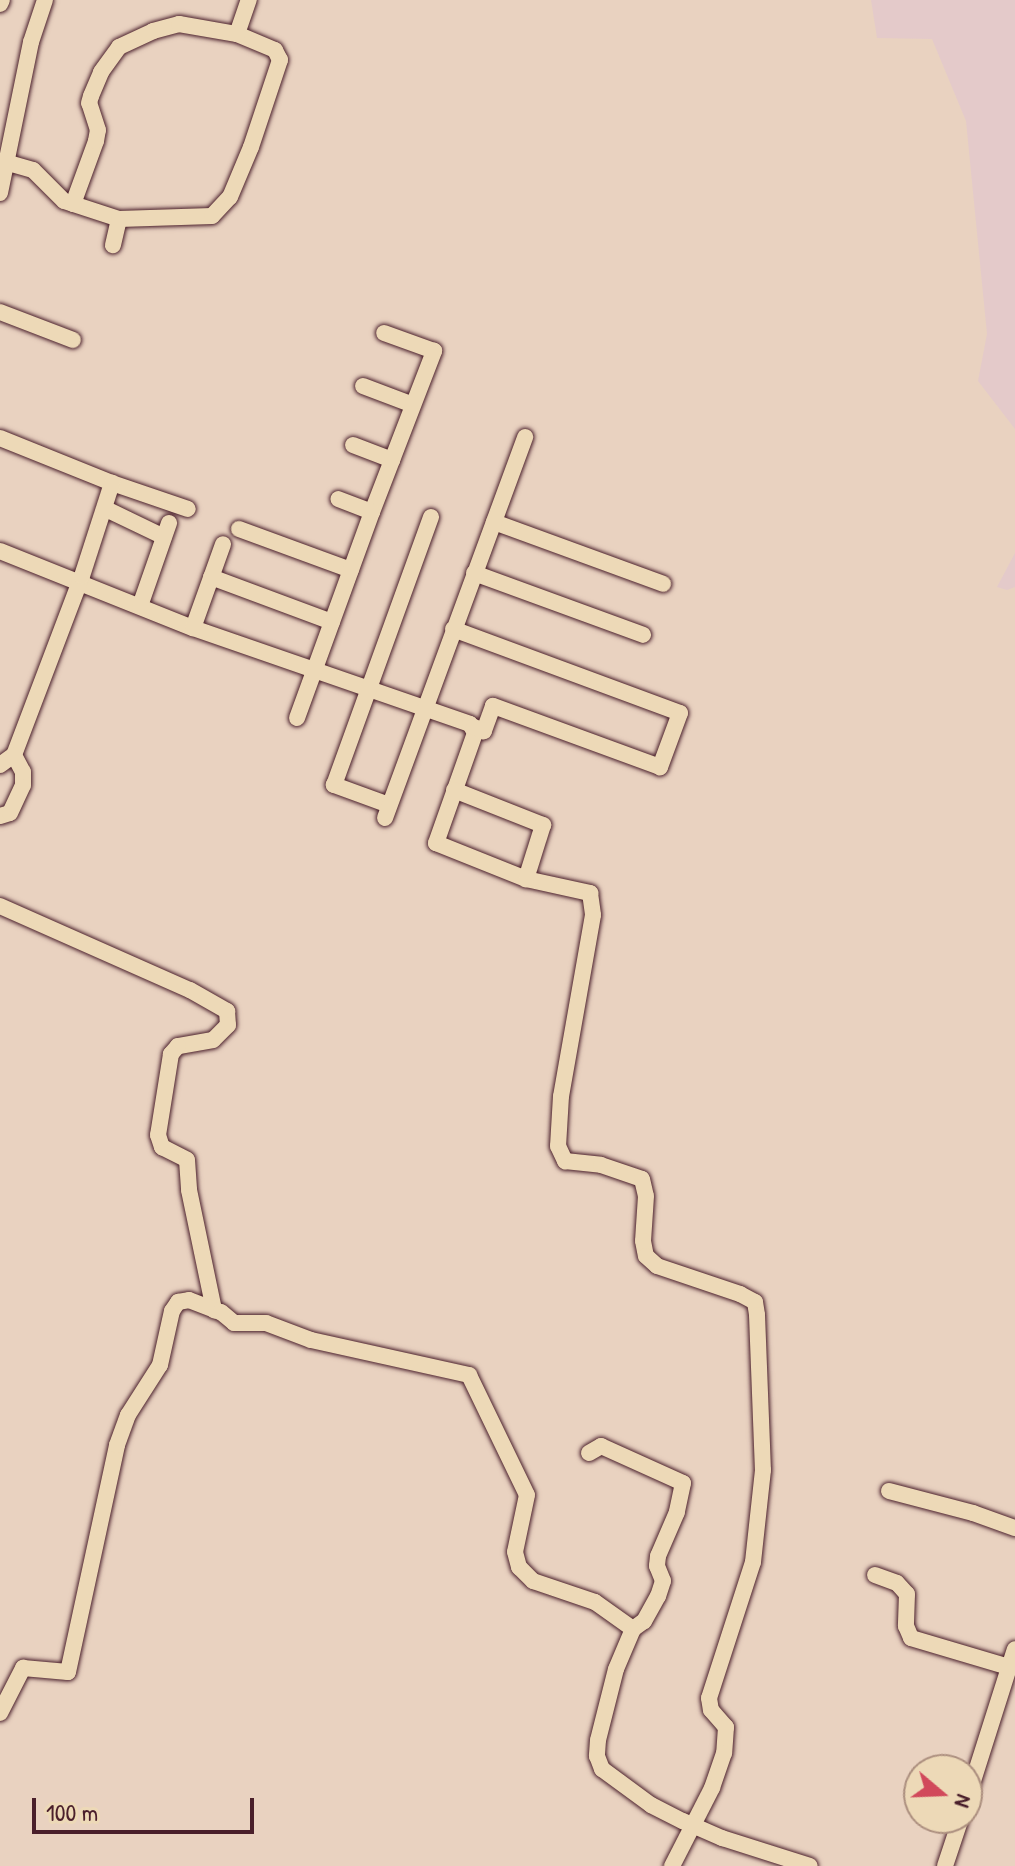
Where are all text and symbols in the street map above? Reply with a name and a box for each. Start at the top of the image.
north arrow [903,1754,983,1834]
scale bar [36,1782,258,1832]
text: N [948,1791,980,1812]
text: 100 m [46,1796,98,1828]

